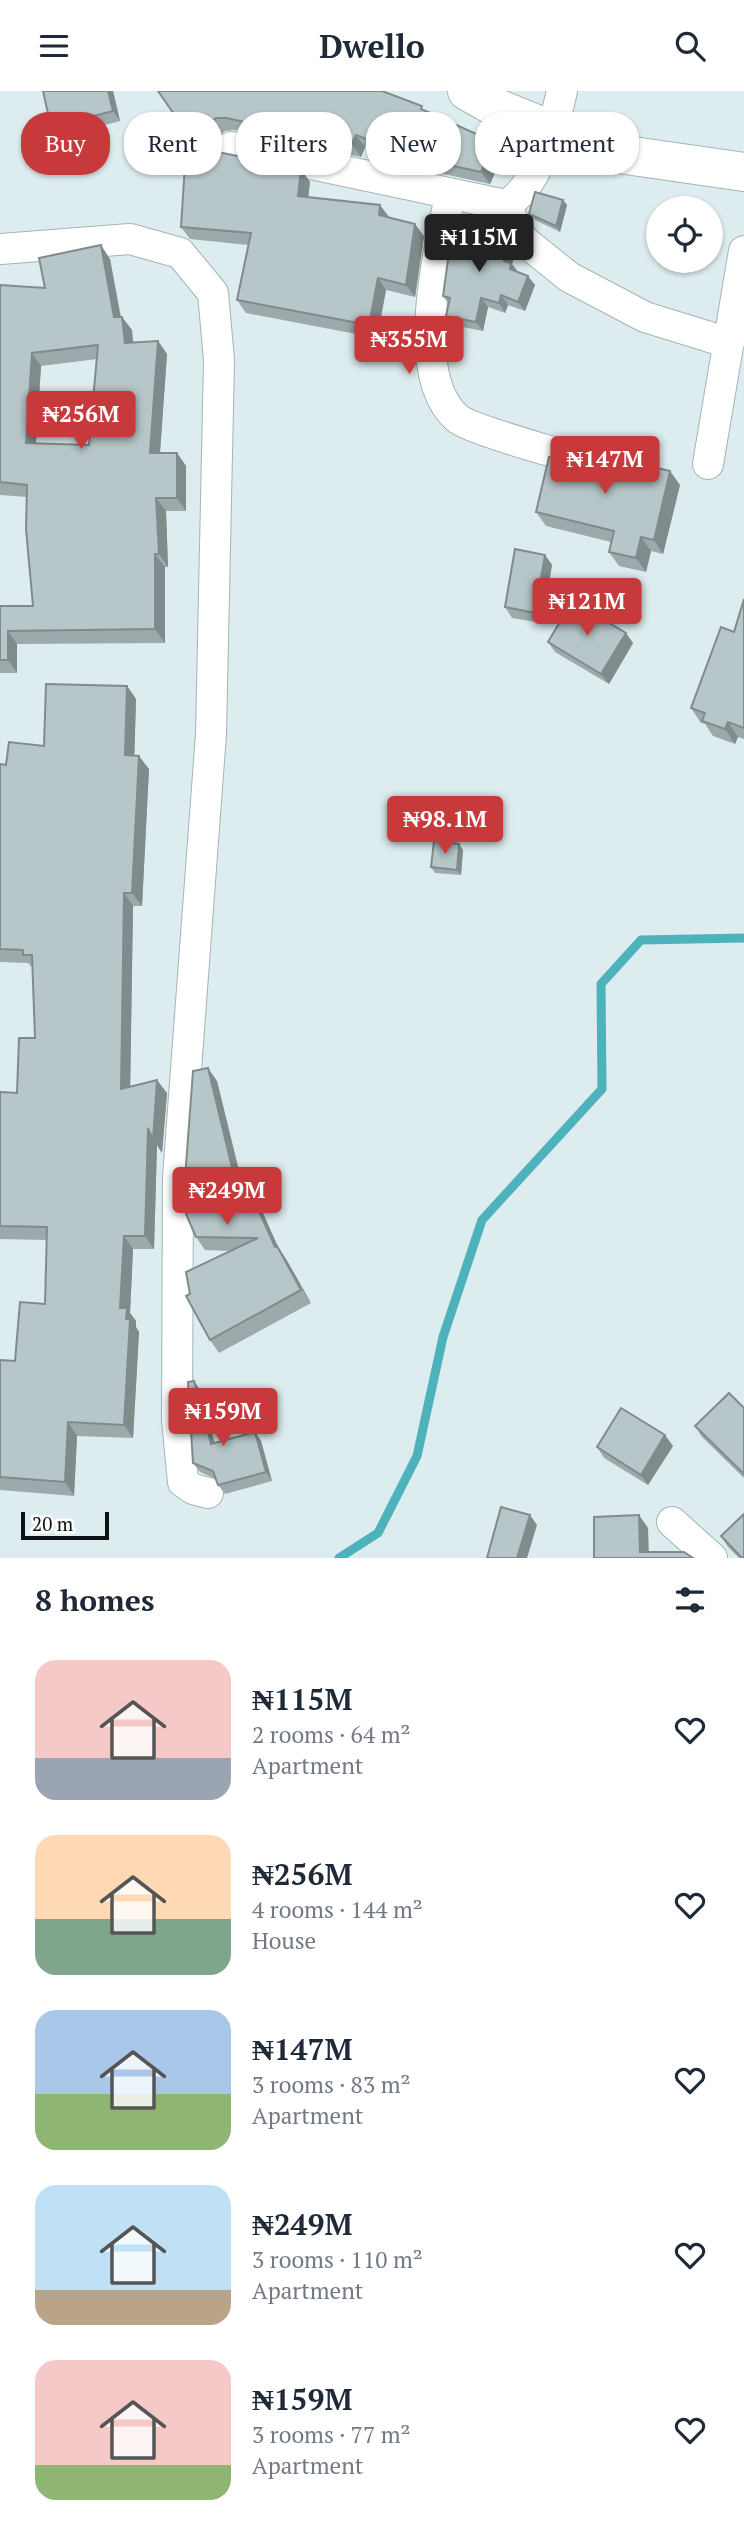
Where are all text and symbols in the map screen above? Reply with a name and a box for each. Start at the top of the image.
text: Dwello [319,25,425,67]
icon: menu [35,27,73,65]
icon: search [671,27,709,65]
chip: Buy [21,112,110,175]
chip: Rent [124,112,222,175]
chip: Filters [236,112,352,175]
chip: New [366,112,461,175]
chip: Apartment [475,112,639,175]
map controls [646,196,723,273]
button: locate [646,196,723,273]
pin: ₦115M [430,215,528,274]
text: ₦115M [441,221,518,252]
pin: ₦355M [360,317,458,376]
text: ₦355M [371,323,448,354]
pin: ₦256M [32,391,130,451]
text: ₦256M [43,398,120,429]
pin: ₦147M [556,437,654,496]
text: ₦147M [567,443,644,474]
pin: ₦121M [538,579,636,638]
text: ₦121M [549,585,626,616]
pin: ₦98.1M [388,797,502,856]
text: ₦98.1M [403,803,487,834]
pin: ₦249M [178,1167,276,1227]
text: ₦249M [189,1174,266,1205]
pin: ₦159M [174,1389,272,1448]
text: ₦159M [185,1395,262,1426]
scale bar [21,1509,108,1541]
text: 20 m [32,1511,73,1536]
text: 8 homes [35,1580,154,1620]
icon: filters [671,1581,709,1619]
text: ₦115M [252,1679,352,1719]
icon: home [91,1688,175,1772]
icon: heart [671,1711,709,1749]
text: 2 rooms · 64 m² [252,1719,411,1750]
text: Apartment [252,1750,363,1781]
text: ₦256M [252,1854,352,1894]
icon: home [91,1863,175,1947]
icon: heart [671,1886,709,1924]
text: 4 rooms · 144 m² [252,1894,423,1925]
text: House [252,1925,316,1956]
text: ₦147M [252,2029,352,2069]
icon: home [91,2038,175,2122]
icon: heart [671,2061,709,2099]
text: 3 rooms · 83 m² [252,2069,411,2100]
text: Apartment [252,2100,363,2131]
text: ₦249M [252,2204,352,2244]
icon: home [91,2213,175,2297]
icon: heart [671,2236,709,2274]
text: 3 rooms · 110 m² [252,2244,423,2275]
text: Apartment [252,2275,363,2306]
text: ₦159M [252,2379,352,2419]
icon: home [91,2388,175,2472]
icon: heart [671,2411,709,2449]
text: 3 rooms · 77 m² [252,2419,411,2450]
text: Apartment [252,2450,363,2481]

